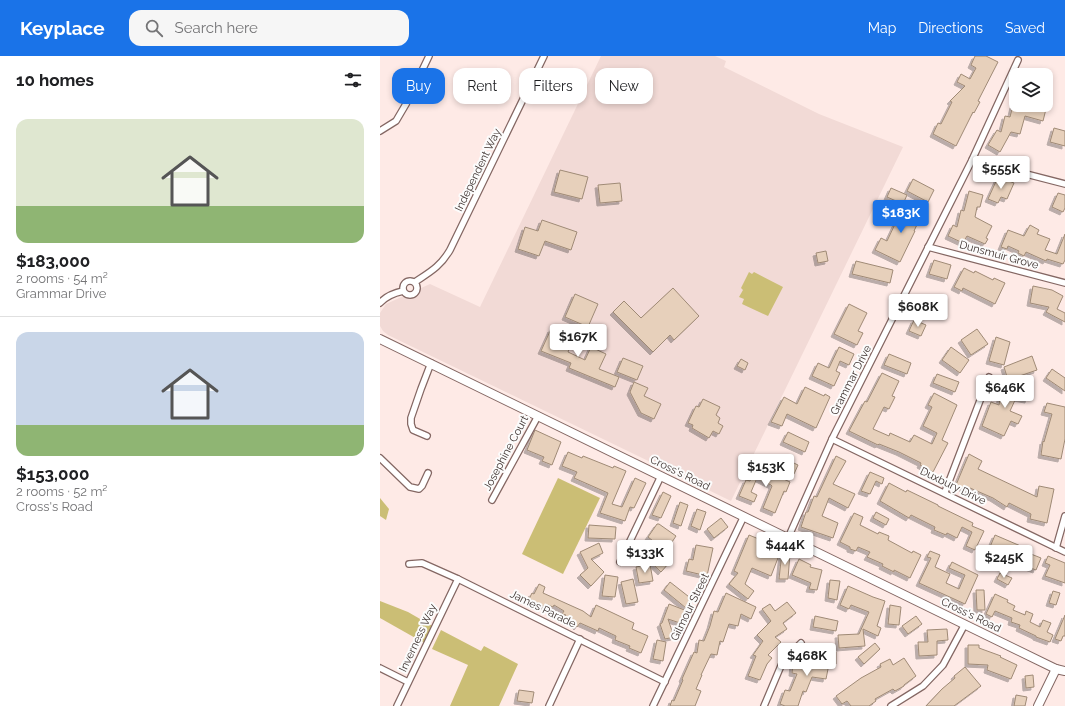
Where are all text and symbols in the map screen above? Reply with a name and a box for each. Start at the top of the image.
search box [129,10,409,46]
text: Keyplace [20,17,105,39]
icon: search [143,17,165,39]
text: Search here [175,19,258,37]
text: Map [868,20,896,36]
text: Directions [918,20,983,36]
text: Saved [1005,20,1045,36]
chip: Buy [392,68,445,104]
chip: Rent [453,68,511,104]
chip: Filters [519,68,587,104]
chip: New [595,68,653,104]
map controls [1009,68,1053,112]
button: layers [1009,68,1053,112]
icon: filters [342,69,364,91]
text: 10 homes [16,70,94,90]
street label: Independent Way [452,126,504,214]
icon: home [154,145,226,217]
pin: $555K [973,156,1029,190]
text: $555K [982,161,1020,176]
pin: $183K [873,200,929,234]
text: $183K [882,205,920,220]
street label: Dunsmuir Grove [958,238,1041,272]
text: $183,000 [16,251,90,271]
text: 2 rooms · 54 m² [16,271,108,286]
text: Grammar Drive [16,286,107,301]
pin: $608K [890,294,946,328]
text: $608K [898,299,938,314]
pin: $167K [550,324,606,358]
text: $167K [559,329,597,344]
street label: Grammar Drive [828,342,874,417]
icon: home [154,358,226,430]
pin: $646K [977,375,1033,409]
text: $646K [985,380,1025,395]
street label: Josephine Court [481,413,531,493]
street label: Cross's Road [648,453,712,493]
pin: $153K [738,454,794,488]
text: $153K [747,459,785,474]
text: $153,000 [16,464,89,484]
street label: Duxbury Drive [918,464,989,508]
text: 2 rooms · 52 m² [16,484,107,499]
text: Cross's Road [16,499,93,514]
pin: $444K [757,532,813,566]
text: $444K [765,537,805,552]
pin: $133K [617,540,673,574]
text: $133K [626,545,664,560]
pin: $245K [976,545,1032,579]
text: $245K [985,550,1023,565]
street label: Gilmour Street [668,571,712,643]
street label: James Parade [508,587,579,631]
street label: Cross's Road [939,595,1003,635]
street label: Inverness Way [397,602,439,674]
pin: $468K [779,643,835,677]
text: $468K [787,648,827,663]

